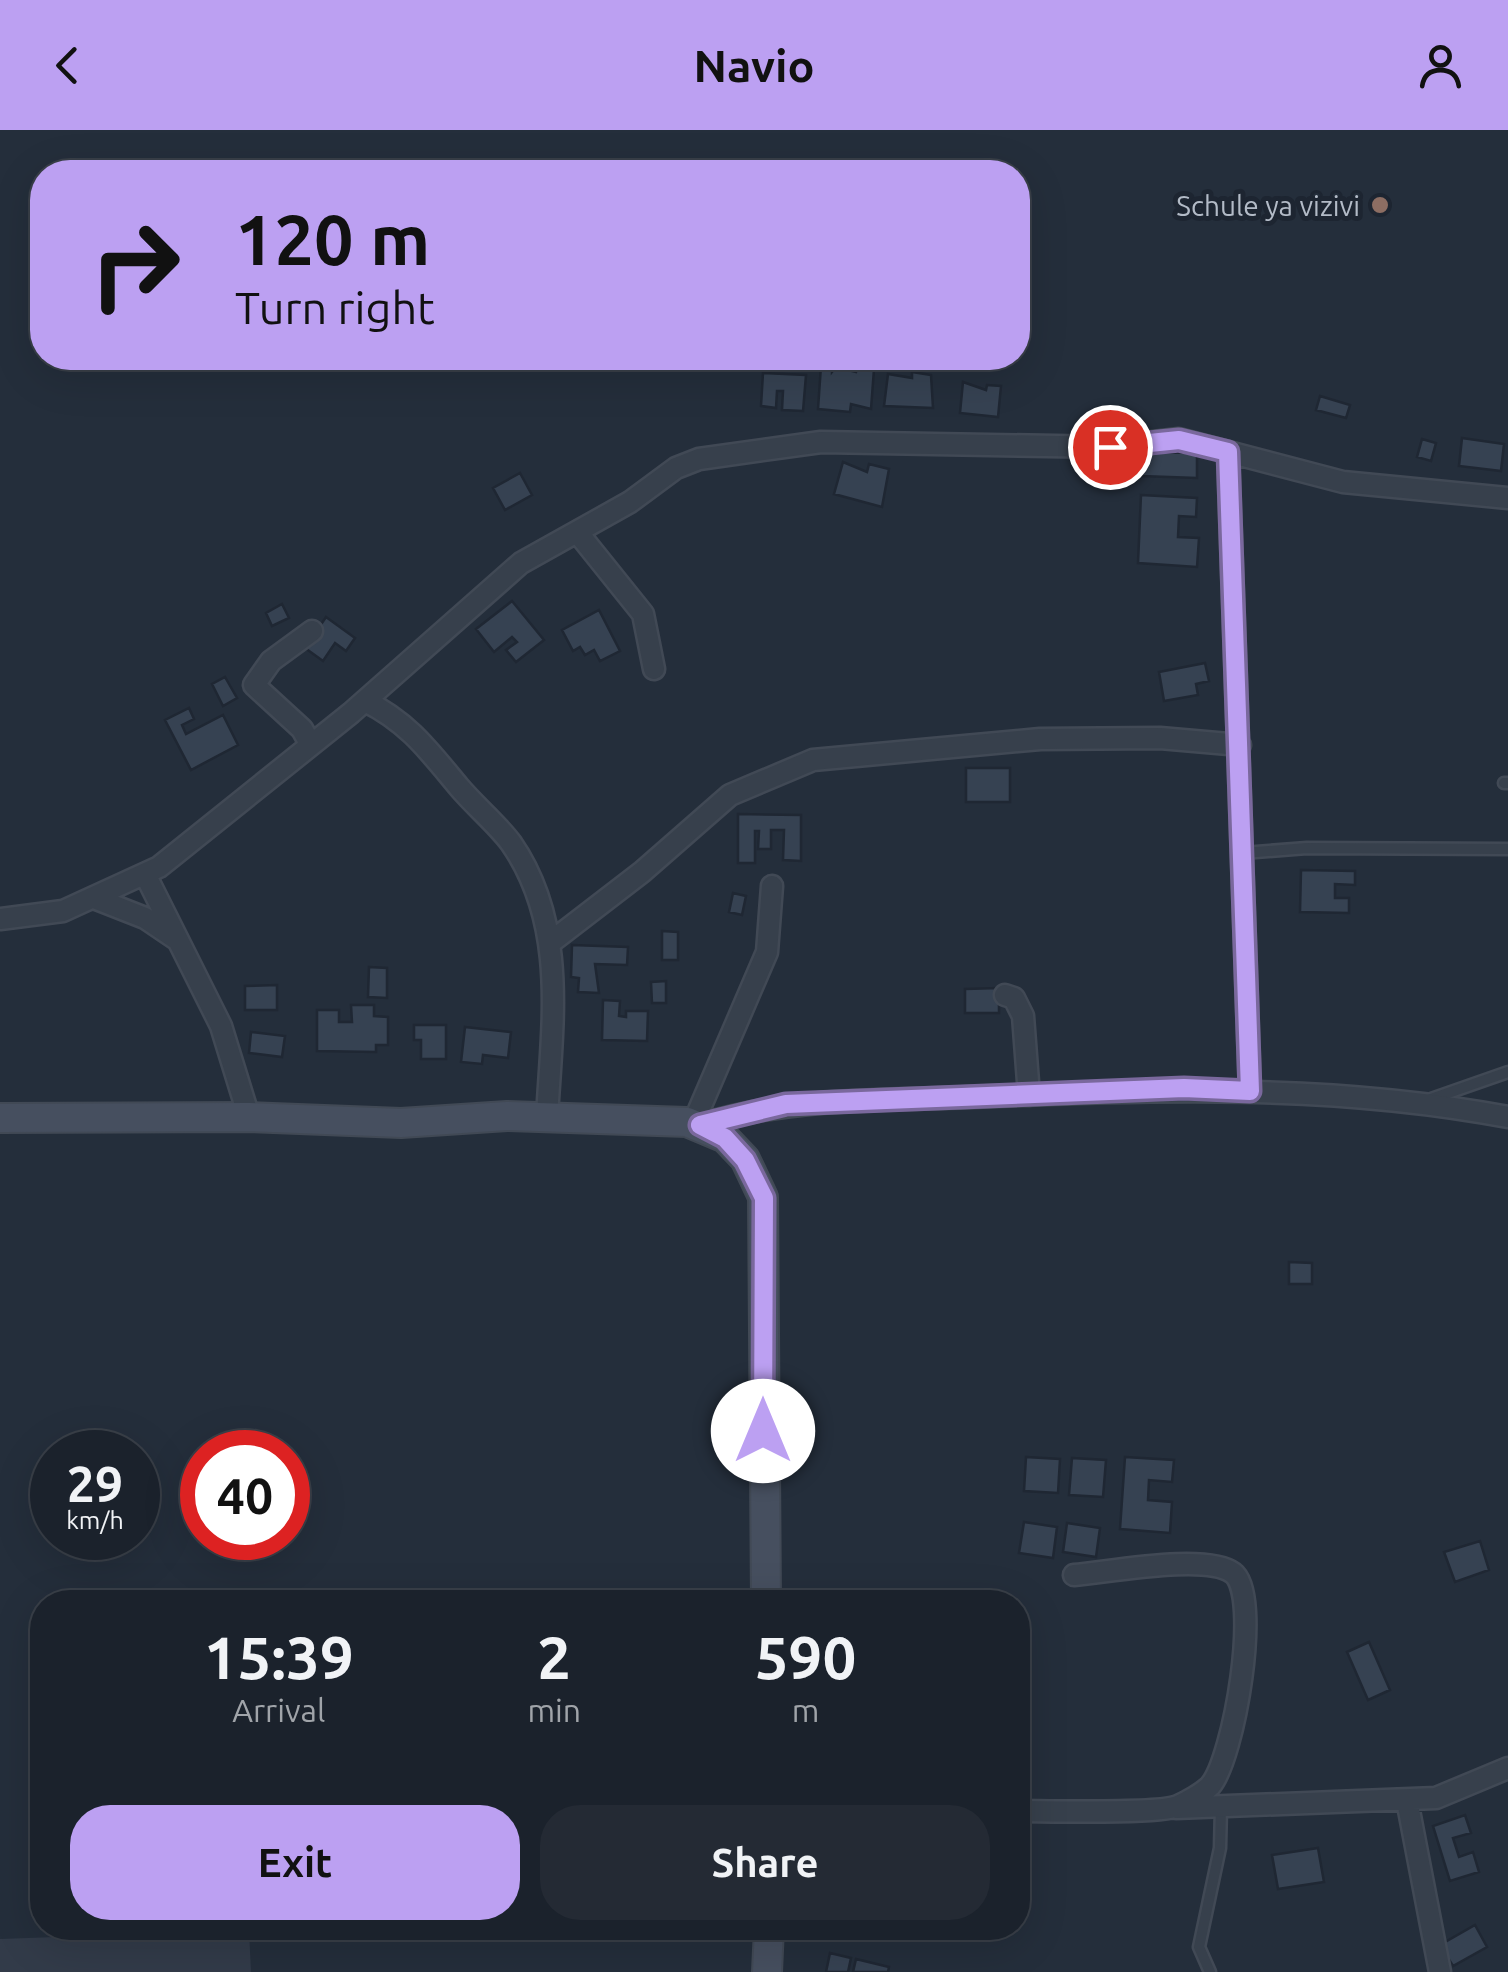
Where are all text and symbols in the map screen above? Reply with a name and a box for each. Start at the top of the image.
icon: back [40,38,95,93]
icon: person [1413,38,1468,93]
text: Navio [693,40,815,91]
place label: Schule ya vizivi [1176,190,1360,221]
marker: Schule ya vizivi [1369,194,1391,216]
icon: right [70,200,200,330]
text: 120 m [235,200,430,278]
text: Turn right [235,282,435,333]
pin [1068,405,1153,490]
icon: arrive [1083,420,1138,475]
position arrow [711,1379,815,1483]
speed limit sign: 40 [180,1430,310,1560]
text: 29 [67,1455,123,1511]
text: km/h [66,1506,124,1534]
text: 15:39 [204,1623,354,1690]
text: 2 [537,1623,571,1690]
text: 590 [755,1623,856,1690]
text: Arrival [232,1692,325,1728]
text: min [527,1692,581,1728]
text: m [792,1692,819,1728]
button: Exit [70,1805,520,1920]
button: Share [540,1805,990,1920]

